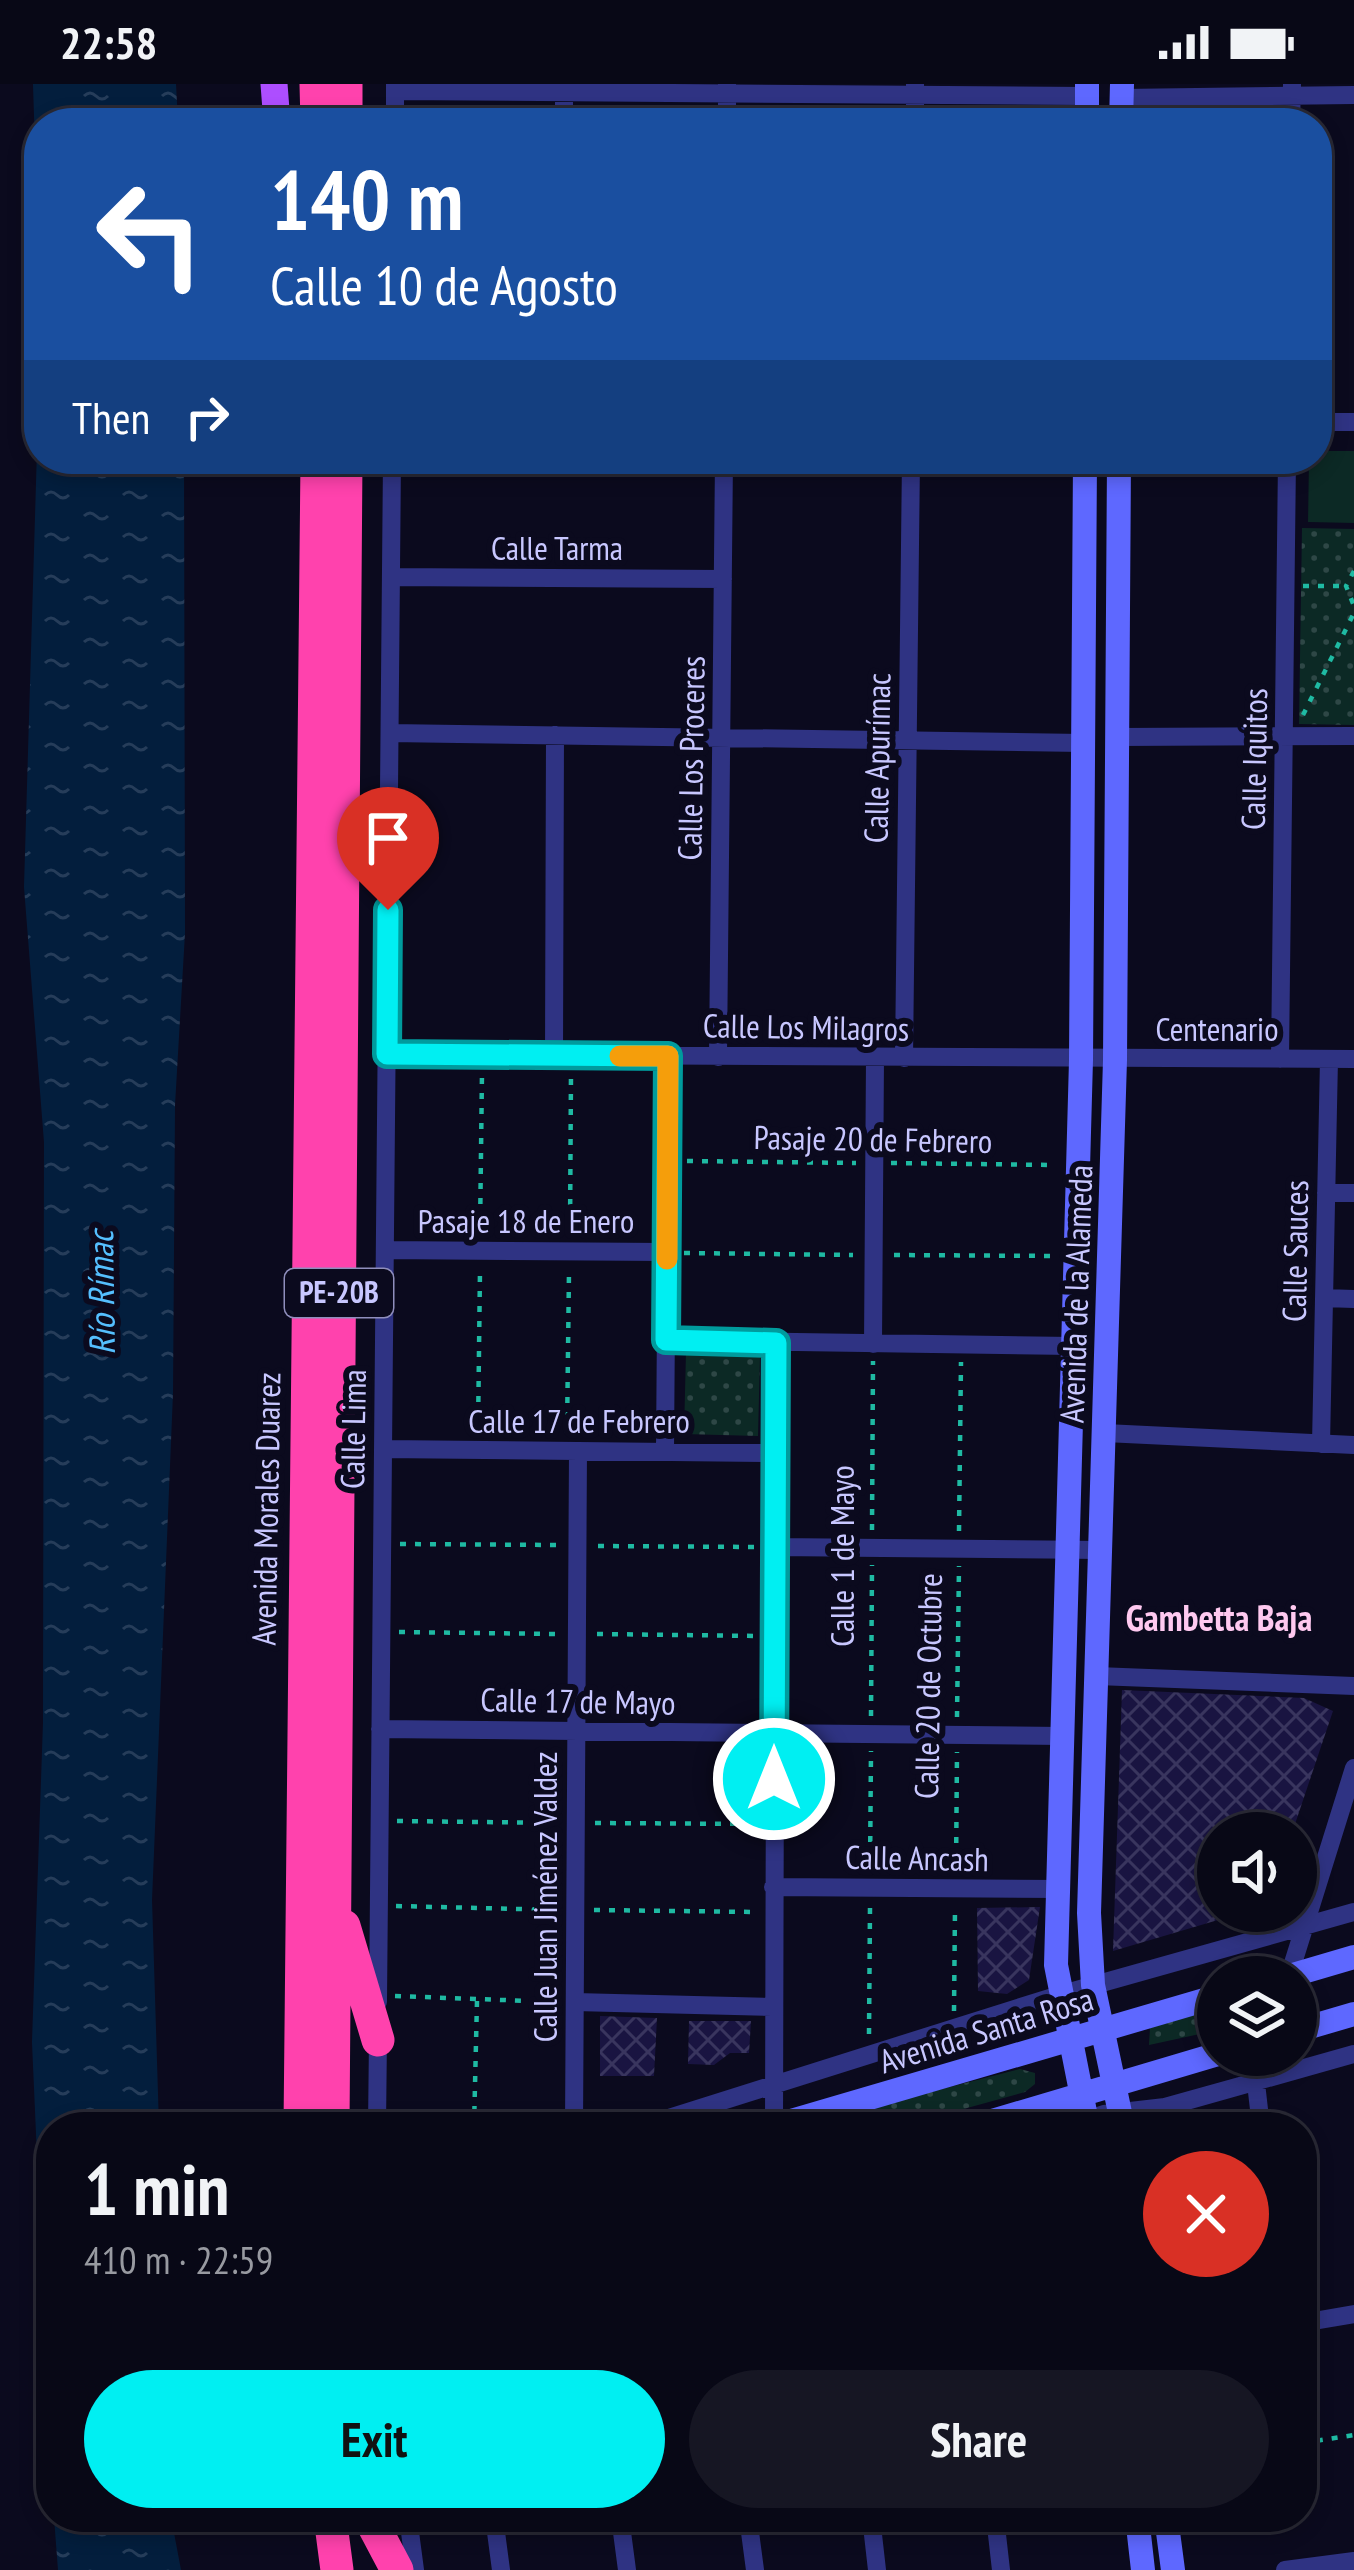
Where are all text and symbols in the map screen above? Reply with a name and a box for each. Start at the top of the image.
text: 22:58 [60,13,157,71]
text: 140 m [270,144,463,253]
icon: left [72,156,228,312]
text: Calle 10 de Agosto [270,250,618,320]
icon: right [174,384,240,450]
text: Then [72,388,150,446]
street label: Calle Tarma [491,526,623,569]
street label: Calle Los Proceres [667,655,714,861]
street label: Calle Apurímac [854,672,899,843]
street label: Calle Iquitos [1231,688,1276,830]
pin [337,787,439,910]
icon: arrive [355,805,421,871]
street label: Calle Los Milagros [702,1003,910,1050]
street label: Centenario [1156,1007,1278,1050]
street label: Pasaje 20 de Febrero [753,1115,993,1162]
street label: Avenida de la Alameda [1050,1164,1101,1424]
street label: Calle Sauces [1272,1180,1317,1322]
street label: Pasaje 18 de Enero [418,1199,634,1242]
water label: Río Rímac [76,1226,125,1355]
road number: PE-20B [285,1269,393,1317]
street label: Calle Lima [330,1369,375,1489]
street label: Avenida Morales Duarez [242,1372,289,1646]
street label: Calle 17 de Febrero [468,1399,690,1442]
street label: Calle 1 de Mayo [820,1465,863,1647]
street label: Calle 20 de Octubre [904,1573,951,1799]
district label: Gambetta Baja [1126,1594,1312,1641]
street label: Calle 17 de Mayo [480,1677,676,1724]
position arrow [711,1716,837,1842]
street label: Calle Juan Jiménez Valdez [523,1752,566,2042]
map controls [1197,1812,1317,2076]
button: sound [1197,1812,1317,1932]
street label: Calle Ancash [845,1835,989,1880]
button: layers [1197,1956,1317,2076]
street label: Avenida Santa Rosa [874,1977,1098,2082]
text: 1 min [84,2142,229,2235]
button: close [1143,2151,1269,2277]
text: 410 m · 22:59 [84,2234,273,2285]
button: Exit [84,2370,665,2508]
button: Share [689,2370,1269,2508]

